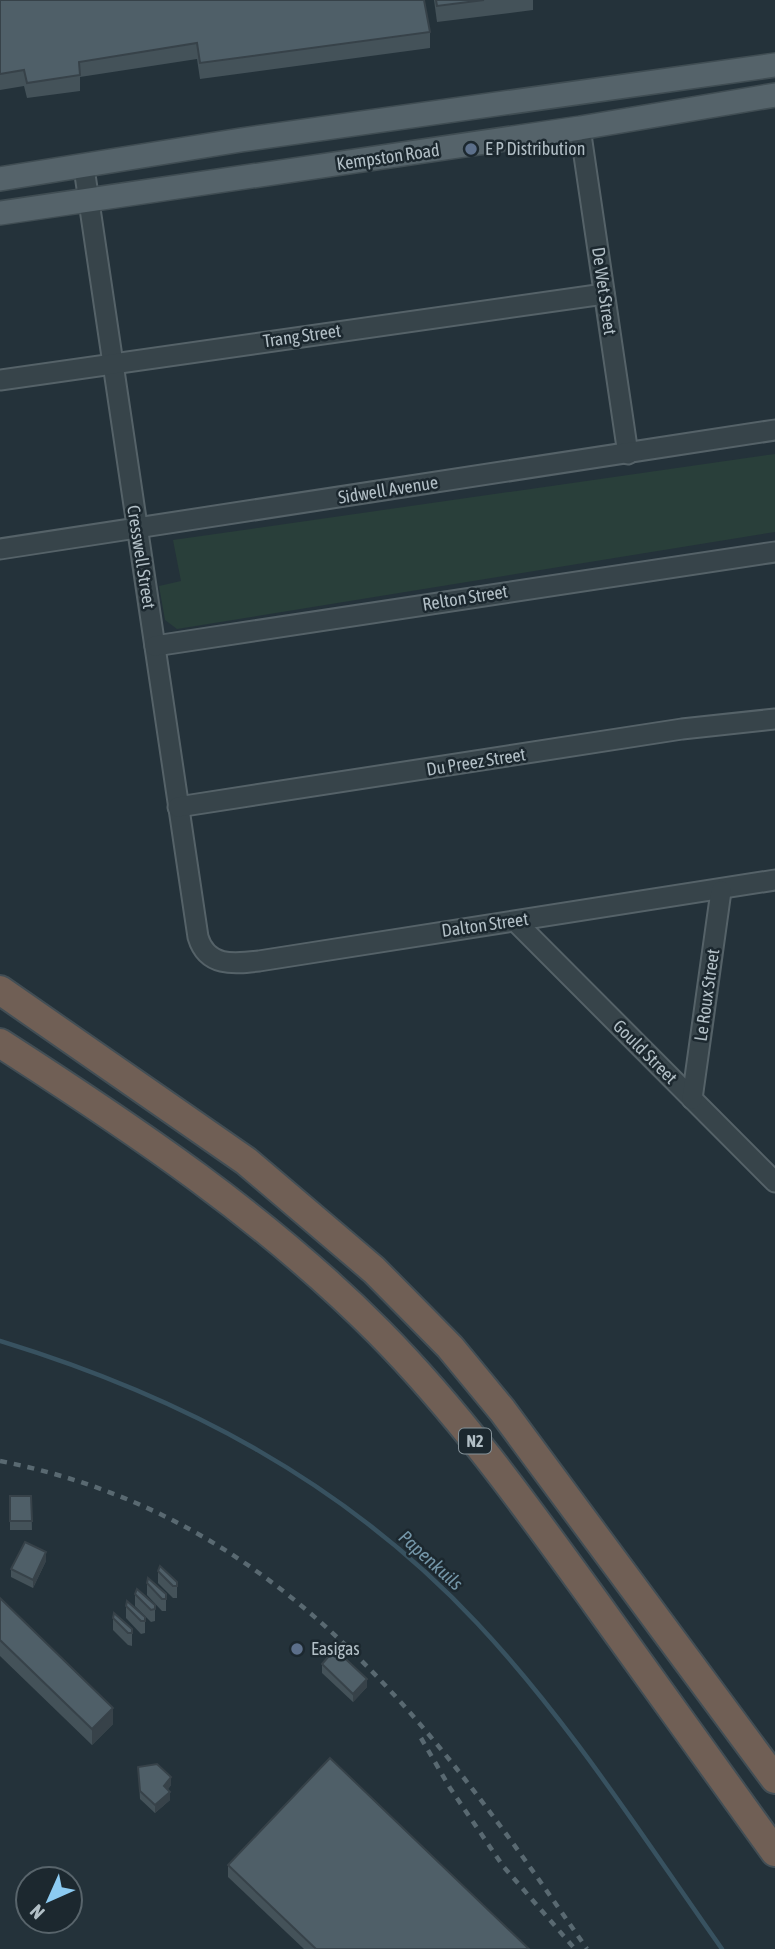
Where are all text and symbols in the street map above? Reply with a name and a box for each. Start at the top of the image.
place label: E P Distribution [485,138,585,159]
street label: Kempston Road [335,139,441,174]
marker: E P Distribution [463,141,479,157]
street label: De Wet Street [588,246,621,336]
street label: Trang Street [262,320,342,351]
street label: Sidwell Avenue [336,471,439,508]
street label: Cresswell Street [123,504,160,610]
street label: Relton Street [421,580,509,615]
street label: Du Preez Street [425,743,527,780]
street label: Dalton Street [440,908,530,941]
street label: Le Roux Street [690,947,723,1042]
street label: Gould Street [609,1015,682,1088]
road number: N2 [459,1428,491,1454]
water label: Papenkuils [394,1526,468,1595]
place label: Easigas [311,1638,360,1659]
marker: Easigas [289,1641,305,1657]
north arrow [14,1865,84,1935]
text: N [25,1900,49,1924]

